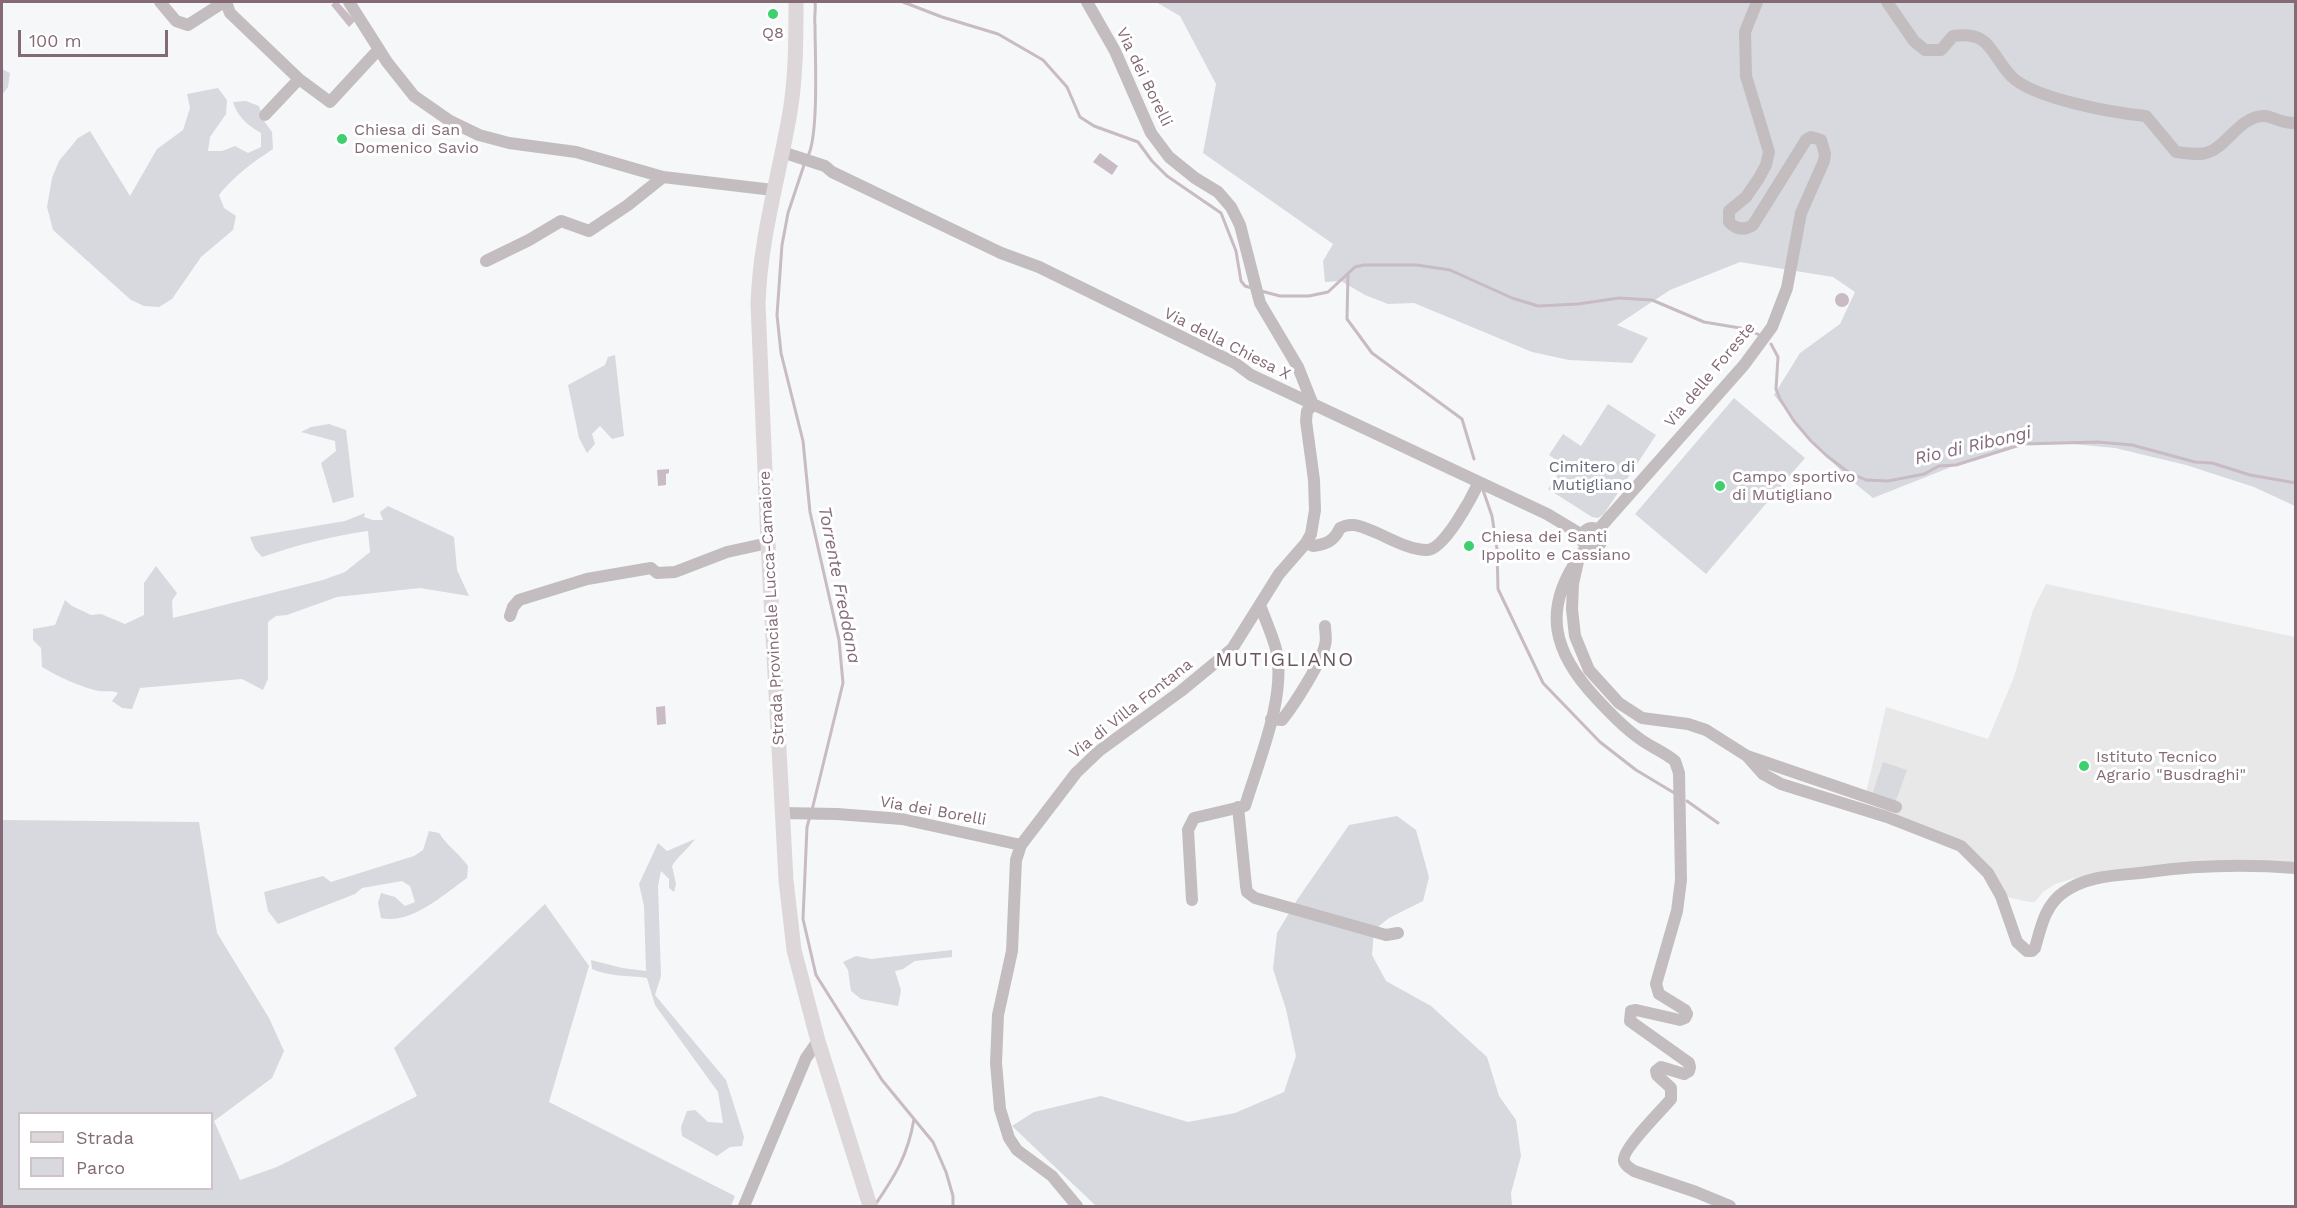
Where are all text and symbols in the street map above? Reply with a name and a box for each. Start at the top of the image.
marker: Q8 [766,7,780,21]
scale bar [21,18,171,56]
place label: Q8 [762,23,784,43]
street label: Via dei Borelli [1112,24,1176,130]
text: 100 m [29,30,82,51]
place label: Chiesa di San Domenico Savio [354,120,479,158]
marker: Chiesa di San Domenico Savio [335,132,349,146]
street label: Via della Chiesa X [1160,304,1294,384]
street label: Via delle Foreste [1660,319,1760,431]
water label: Rio di Ribongi [1913,422,2033,470]
park label: Cimitero di Mutigliano [1549,457,1635,495]
place label: Campo sportivo di Mutigliano [1732,467,1855,505]
street label: Strada Provinciale Lucca-Camaiore [755,470,789,746]
marker: Campo sportivo di Mutigliano [1713,479,1727,493]
water label: Torrente Freddana [813,505,865,665]
place label: Chiesa dei Santi Ippolito e Cassiano [1481,527,1631,565]
marker: Chiesa dei Santi Ippolito e Cassiano [1462,539,1476,553]
district label: MUTIGLIANO [1215,648,1355,672]
street label: Via di Villa Fontana [1066,655,1196,763]
place label: Istituto Tecnico Agrario "Busdraghi" [2096,747,2246,785]
marker: Istituto Tecnico Agrario "Busdraghi" [2077,759,2091,773]
street label: Via dei Borelli [878,792,988,830]
legend [18,1112,213,1190]
text: Strada [76,1127,134,1148]
text: Parco [76,1157,125,1178]

